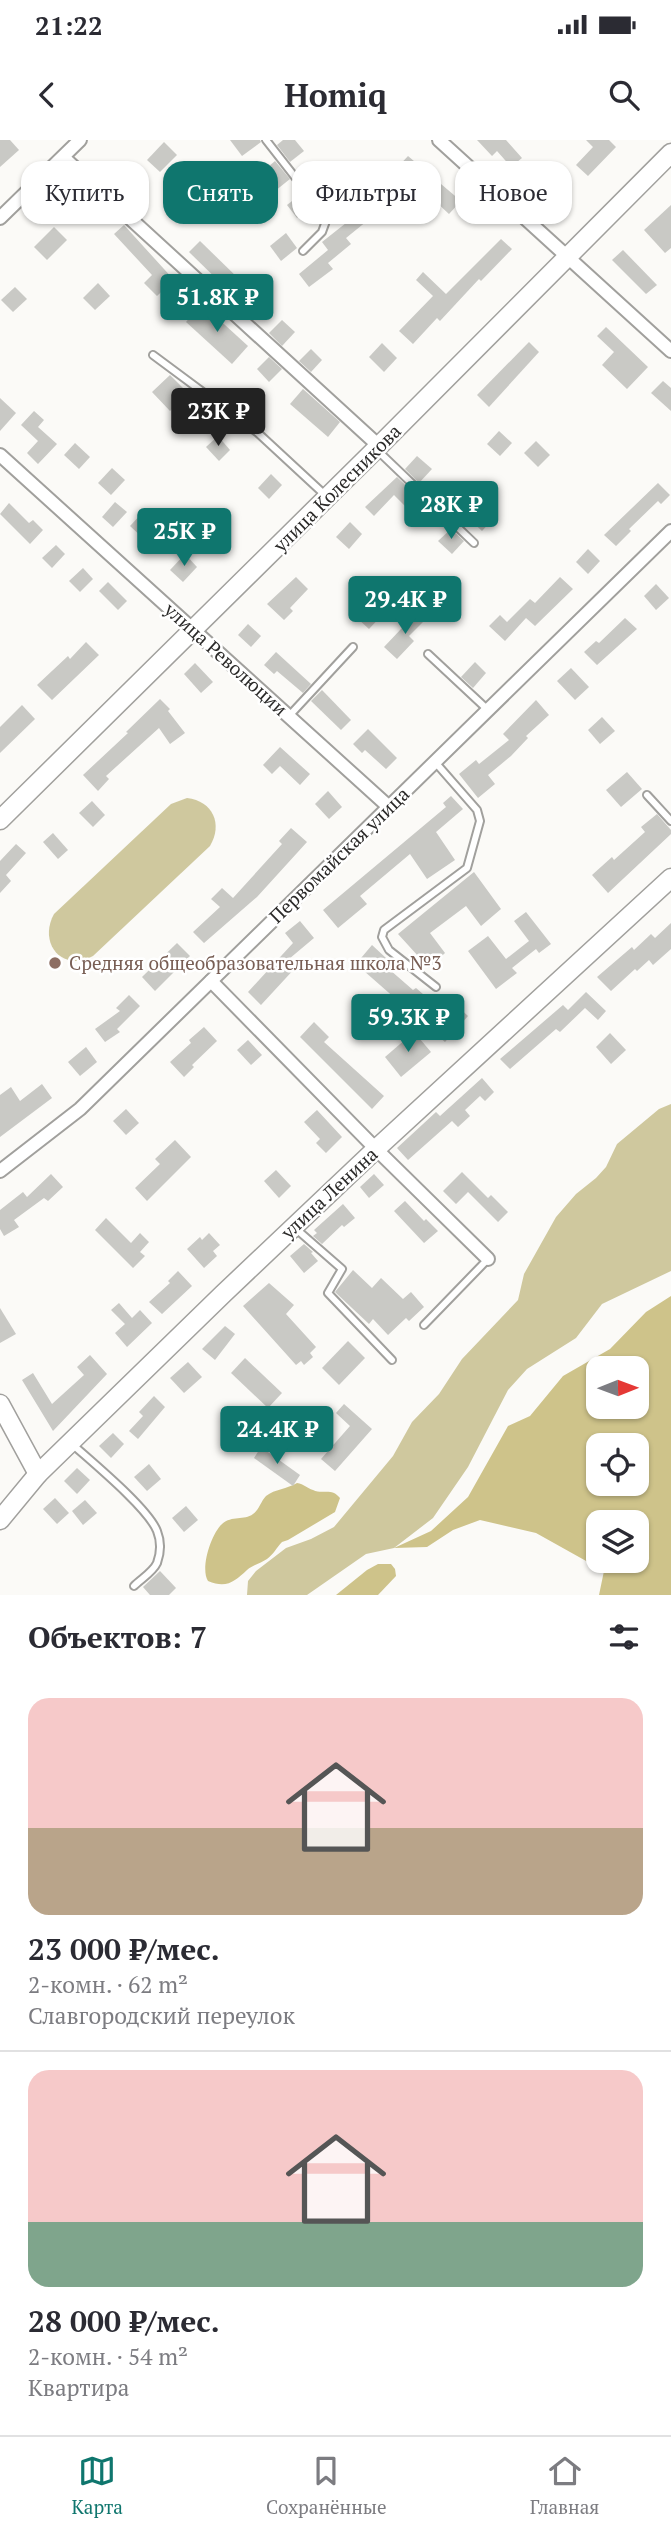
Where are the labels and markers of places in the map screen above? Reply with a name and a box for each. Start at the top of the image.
pin: 51.8K ₽ [152,274,282,334]
pin: 23K ₽ [169,388,267,448]
pin: 28K ₽ [402,482,500,541]
pin: 25K ₽ [135,508,233,568]
pin: 29.4K ₽ [340,576,470,636]
place label: Средняя общеобразовательная школа №3 [69,950,442,975]
marker: Средняя общеобразовательная школа №3 [47,955,63,971]
pin: 59.3K ₽ [343,995,473,1054]
pin: 24.4K ₽ [212,1406,342,1466]

